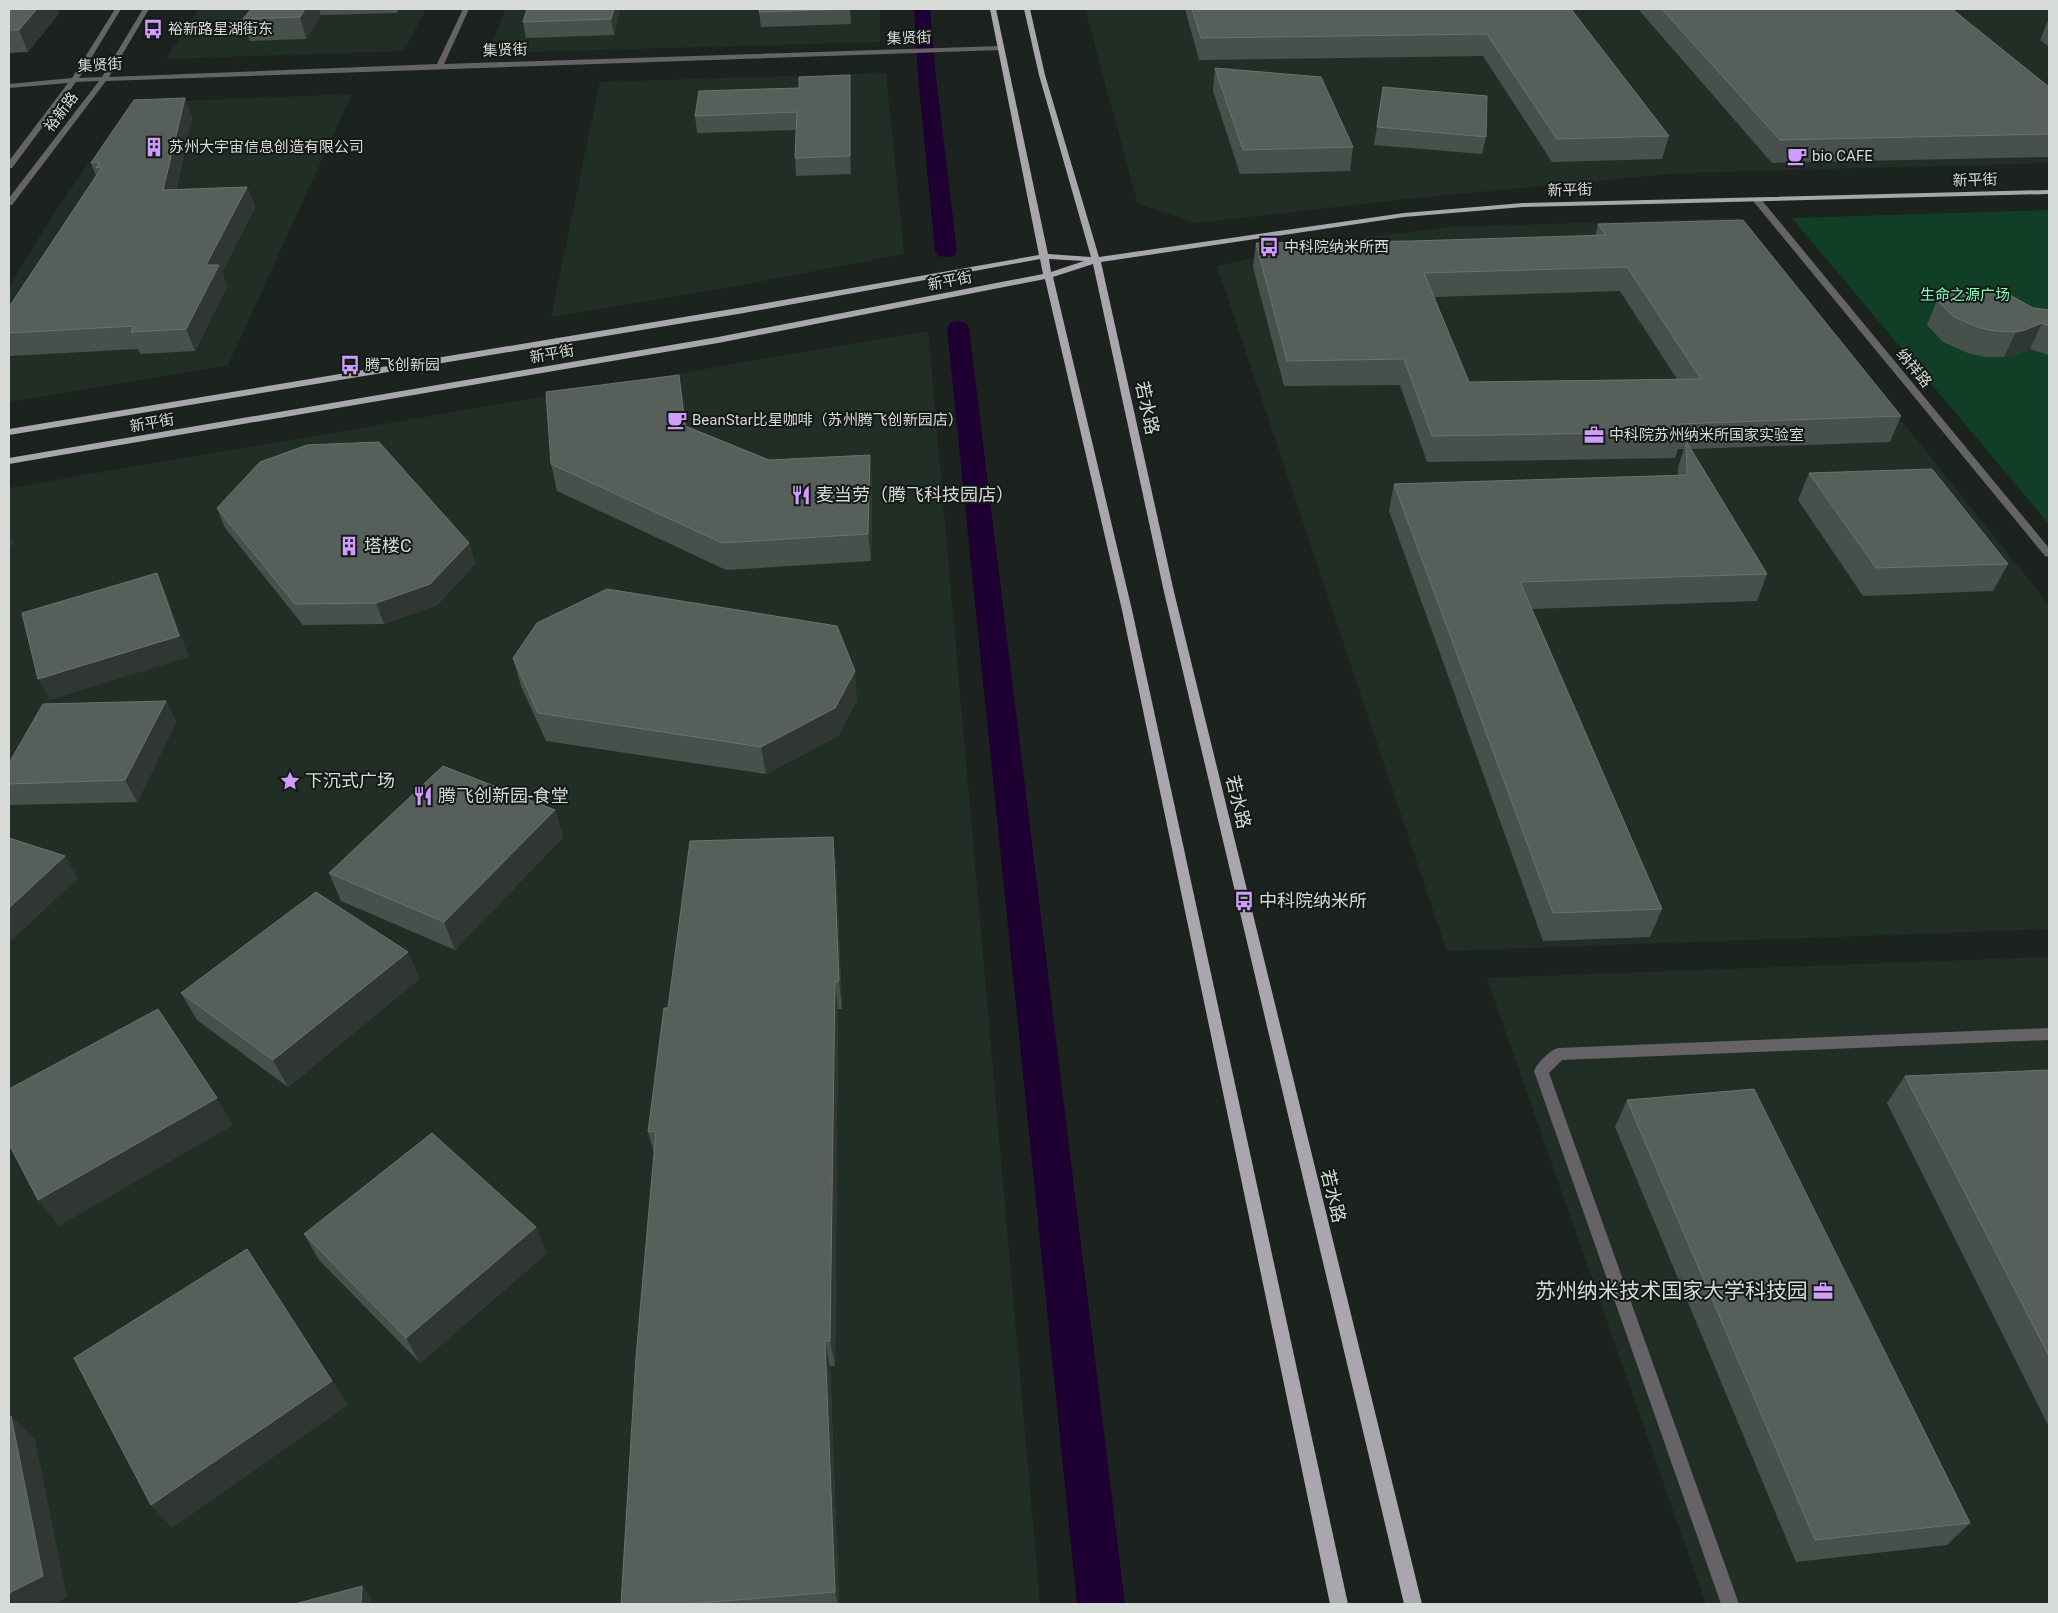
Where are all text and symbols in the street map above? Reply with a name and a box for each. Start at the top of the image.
bus stop icon: 裕新路星湖街东 [142,18,164,40]
place label: 裕新路星湖街东 [168,20,273,38]
street label: 集贤街 [886,28,932,48]
street label: 集贤街 [482,40,528,60]
street label: 集贤街 [77,55,123,75]
street label: 裕新路 [40,89,82,135]
building icon: 苏州大宇宙信息创造有限公司 [143,136,165,158]
place label: 苏州大宇宙信息创造有限公司 [169,138,364,156]
cafe icon: bio CAFE [1786,145,1808,167]
place label: bio CAFE [1812,147,1873,165]
street label: 新平街 [1952,170,1998,190]
street label: 新平街 [1547,181,1593,199]
bus stop icon: 中科院纳米所西 [1258,236,1280,258]
place label: 中科院纳米所西 [1284,238,1389,256]
street label: 新平街 [926,268,974,294]
park label: 生命之源广场 [1920,286,2010,304]
street label: 新平街 [528,341,576,367]
street label: 纳祥路 [1893,345,1935,391]
bus stop icon: 腾飞创新园 [339,354,361,376]
place label: 腾飞创新园 [365,356,440,374]
street label: 若水路 [1132,379,1163,436]
cafe icon: BeanStar比星咖啡（苏州腾飞创新园店） [666,409,688,431]
street label: 新平街 [128,410,176,436]
place label: BeanStar比星咖啡（苏州腾飞创新园店） [692,411,963,429]
office icon: 中科院苏州纳米所国家实验室 [1583,424,1605,446]
place label: 中科院苏州纳米所国家实验室 [1609,426,1804,444]
restaurant icon: 麦当劳（腾飞科技园店） [790,484,812,506]
place label: 麦当劳（腾飞科技园店） [816,484,1014,505]
building icon: 塔楼C [338,535,360,557]
place label: 塔楼C [364,535,412,556]
place icon: 下沉式广场 [279,770,301,792]
place label: 下沉式广场 [305,770,395,791]
street label: 若水路 [1222,773,1255,831]
restaurant icon: 腾飞创新园-食堂 [412,785,434,807]
place label: 腾飞创新园-食堂 [438,785,569,806]
bus stop icon: 中科院纳米所 [1233,890,1255,912]
place label: 中科院纳米所 [1259,890,1367,911]
street label: 若水路 [1317,1167,1350,1225]
place label: 苏州纳米技术国家大学科技园 [1535,1279,1808,1303]
office icon: 苏州纳米技术国家大学科技园 [1812,1280,1834,1302]

